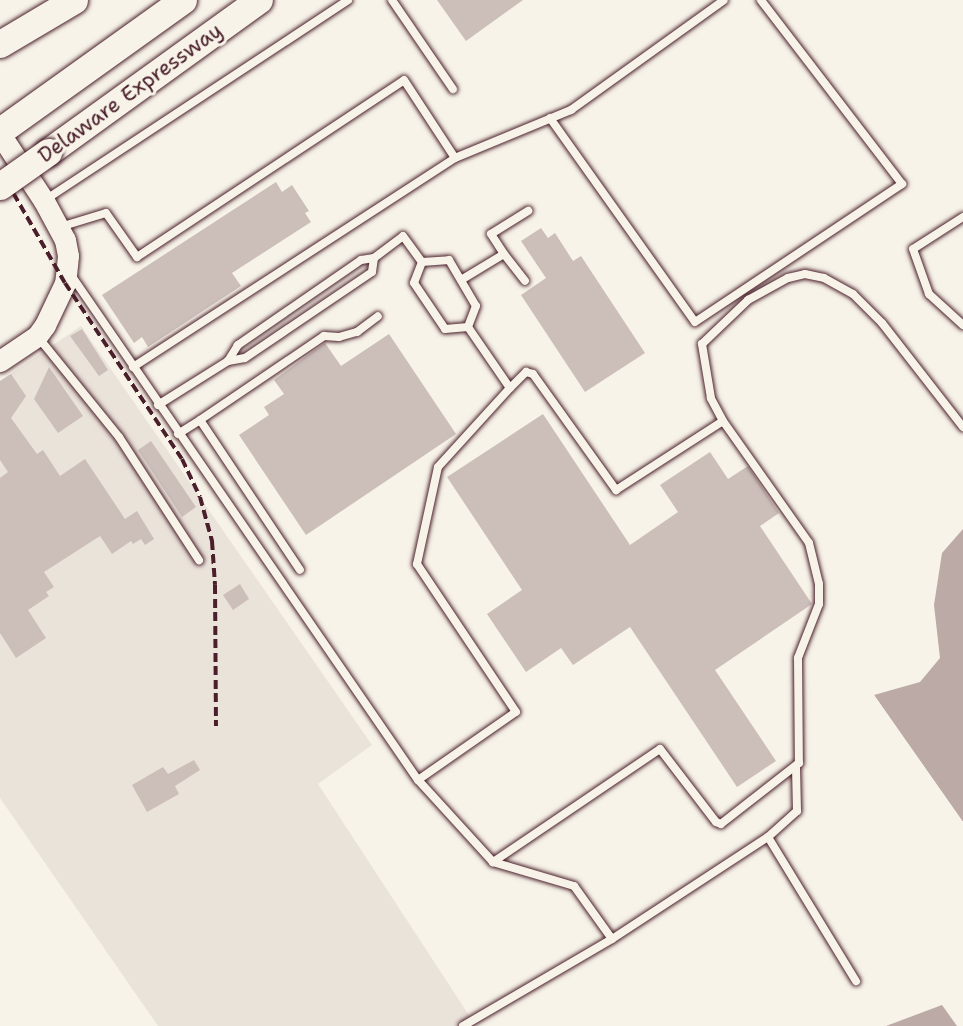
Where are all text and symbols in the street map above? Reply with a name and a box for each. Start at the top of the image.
street label: Delaware Expressway [33,18,227,168]

